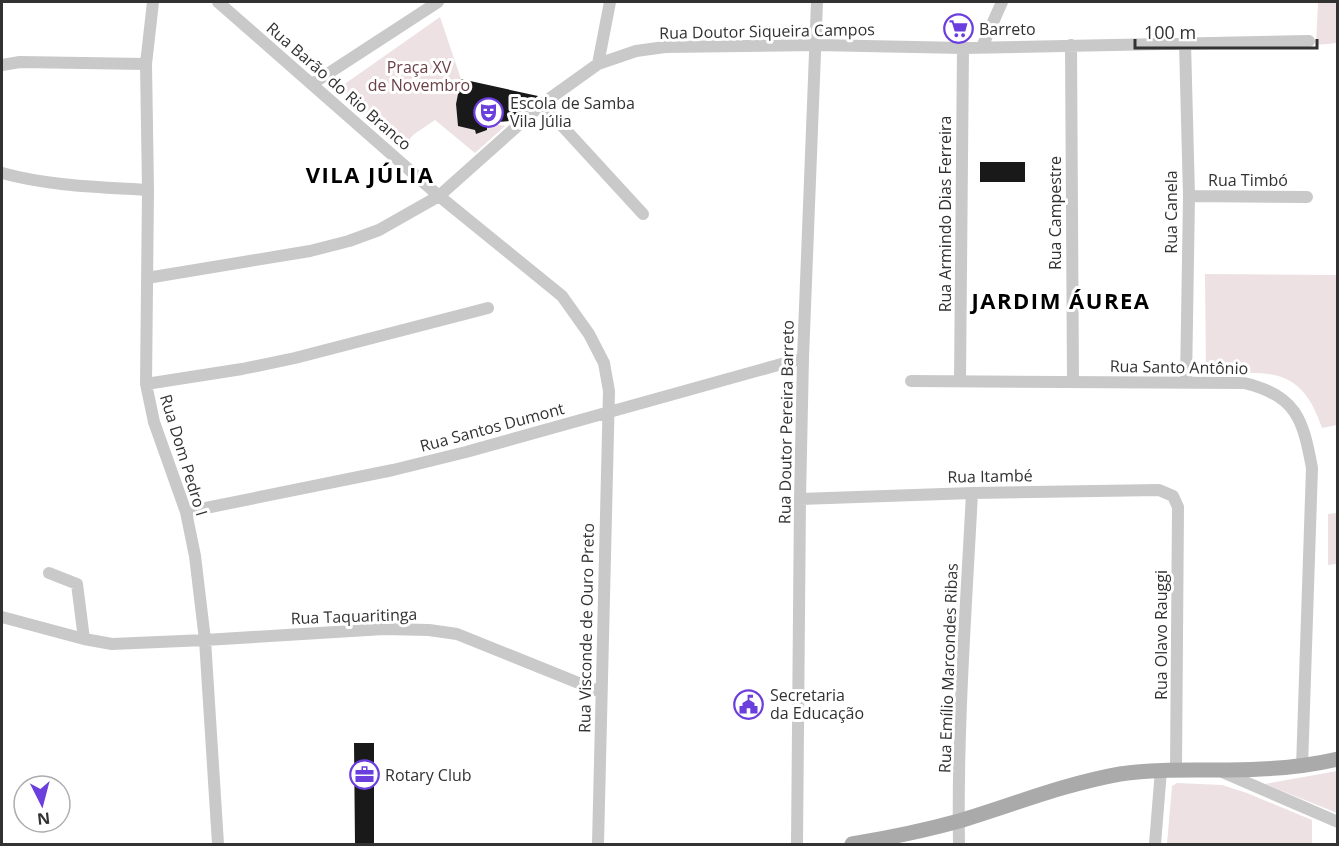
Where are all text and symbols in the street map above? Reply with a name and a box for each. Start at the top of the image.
scale bar [1135,12,1316,50]
supermarket icon: Barreto [942,13,974,45]
street label: Rua Barão do Rio Branco [262,17,416,155]
street label: Rua Doutor Siqueira Campos [659,18,875,44]
place label: Barreto [979,18,1036,40]
text: 100 m [1144,20,1196,44]
park label: Praça XV de Novembro [368,56,470,96]
place label: Escola de Samba Vila Júlia [510,92,635,132]
theatre icon: Escola de Samba Vila Júlia [473,96,505,128]
street label: Rua Armindo Dias Ferreira [934,116,956,312]
street label: Rua Campestre [1044,156,1066,270]
district label: VILA JÚLIA [306,159,434,189]
street label: Rua Timbó [1208,169,1288,191]
street label: Rua Canela [1160,170,1182,254]
district label: JARDIM ÁUREA [970,285,1150,315]
street label: Rua Doutor Pereira Barreto [773,320,799,524]
street label: Rua Santo Antônio [1110,355,1248,379]
street label: Rua Dom Pedro I [155,391,213,519]
street label: Rua Santos Dumont [417,397,567,457]
street label: Rua Itambé [947,464,1033,488]
street label: Rua Visconde de Ouro Preto [573,523,599,733]
street label: Rua Emílio Marcondes Ribas [933,563,963,773]
street label: Rua Olavo Rauggi [1150,570,1172,700]
street label: Rua Taquaritinga [290,603,418,629]
place label: Secretaria da Educação [770,684,864,724]
public building icon: Secretaria da Educação [733,688,765,720]
office icon: Rotary Club [348,759,380,791]
place label: Rotary Club [385,764,472,786]
north arrow [12,774,72,834]
text: N [36,807,51,831]

